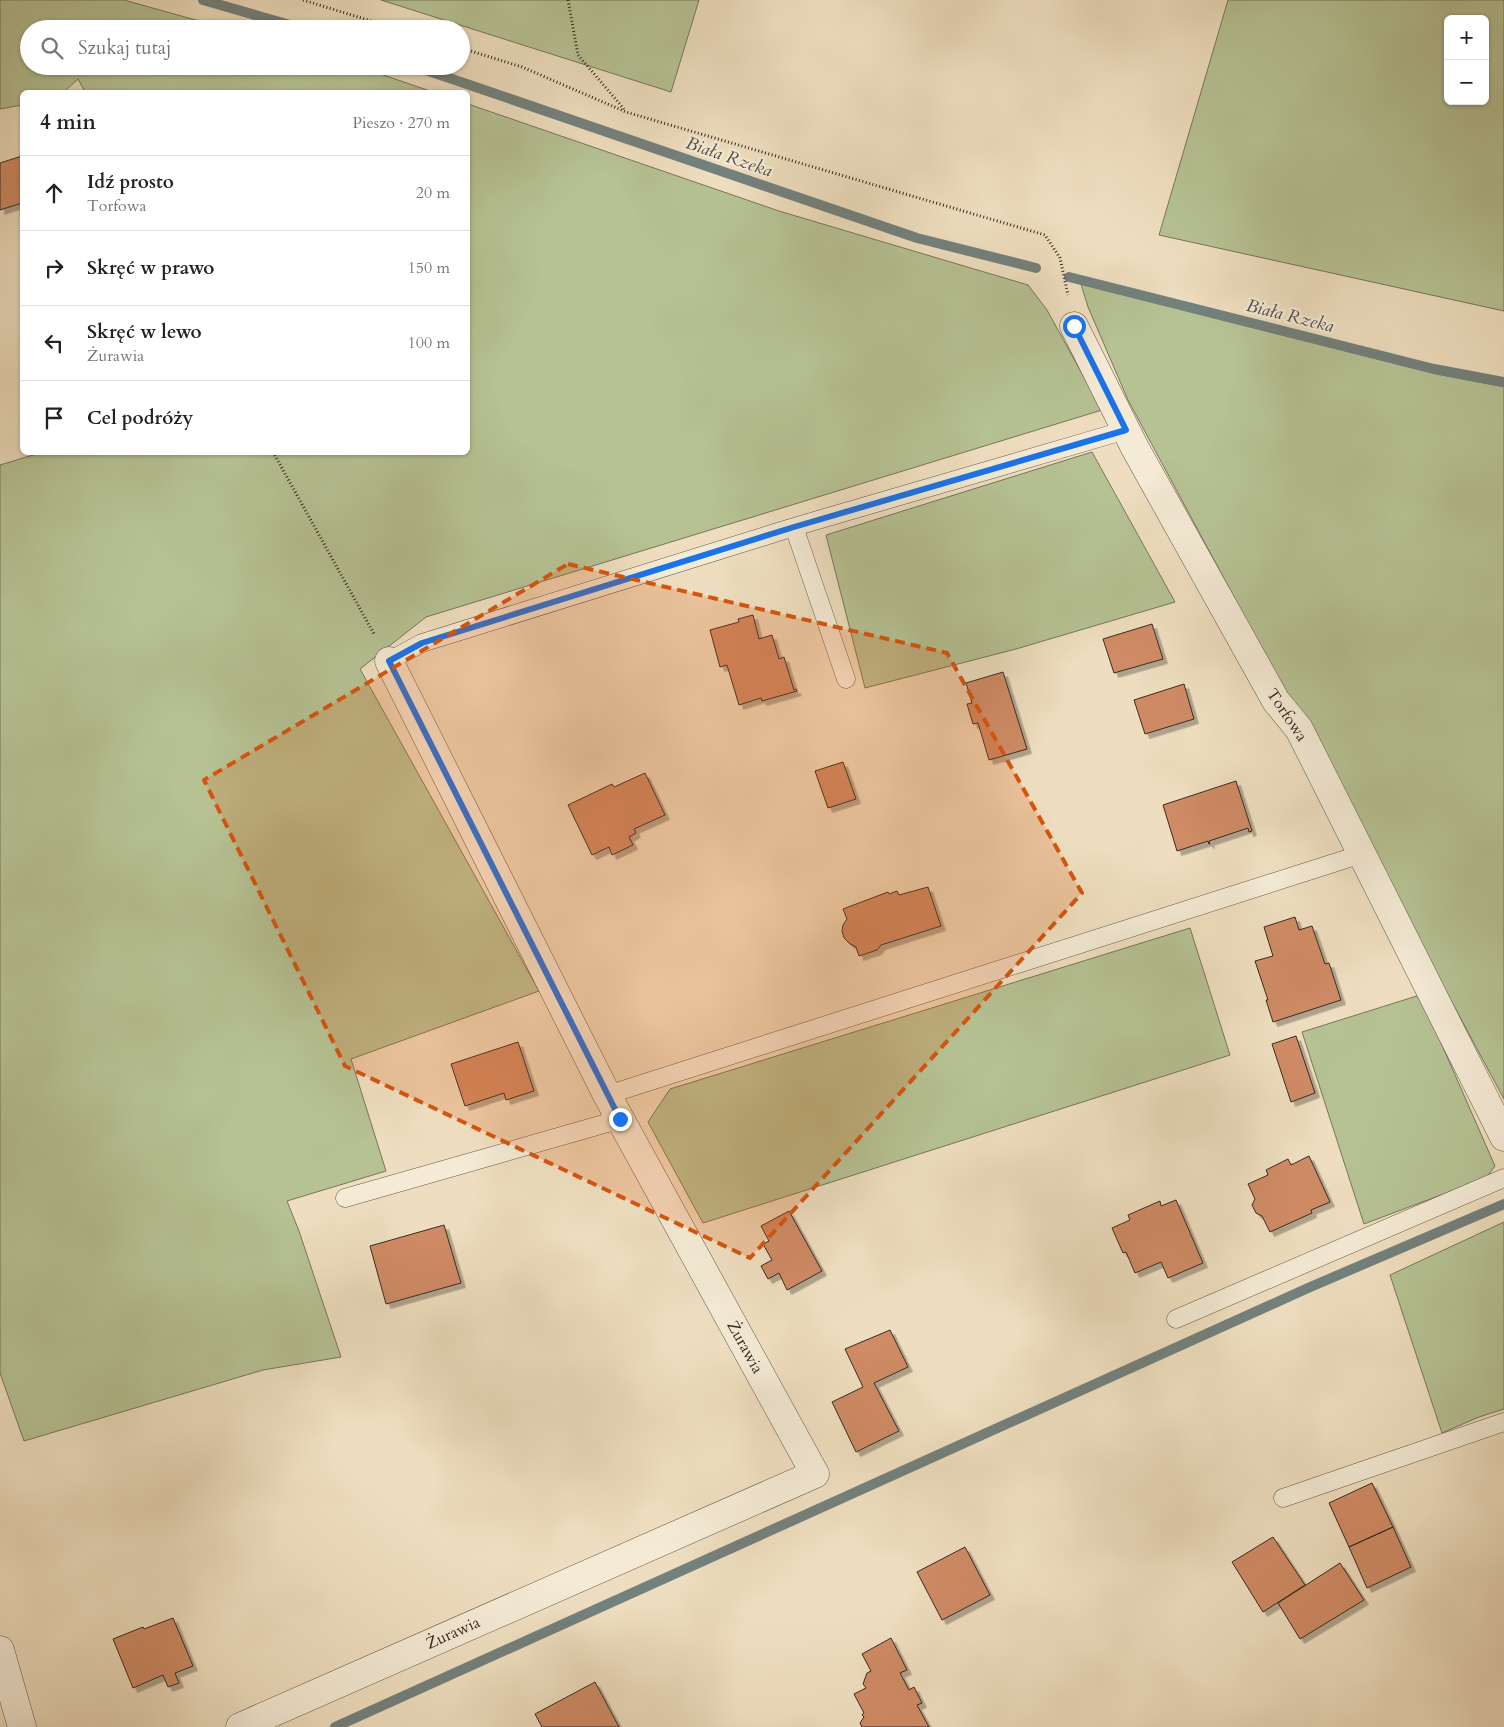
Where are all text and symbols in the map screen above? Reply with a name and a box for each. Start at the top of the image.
map controls [1444,15,1489,105]
button: + [1444,15,1489,60]
search box [20,20,470,75]
icon: search [38,34,66,62]
text: Szukaj tutaj [78,35,171,61]
button: − [1444,60,1489,105]
text: 4 min [40,108,96,137]
text: Pieszo · 270 m [353,112,450,134]
water label: Biała Rzeka [683,131,775,183]
text: Idź prosto [87,169,174,195]
icon: ahead [40,179,68,207]
text: 20 m [416,182,450,204]
text: Torfowa [87,195,146,217]
icon: right [40,254,68,282]
text: Skręć w prawo [87,255,214,281]
text: 150 m [408,257,450,279]
water label: Biała Rzeka [1244,293,1336,339]
route start [1063,315,1086,338]
text: Skręć w lewo [87,319,202,345]
icon: left [40,329,68,357]
text: 100 m [408,332,450,354]
text: Żurawia [87,345,144,367]
icon: arrive [40,404,68,432]
text: Cel podróży [87,405,193,431]
street label: Torfowa [1261,684,1313,746]
route end [609,1108,632,1131]
street label: Żurawia [722,1317,769,1377]
street label: Żurawia [422,1611,484,1655]

